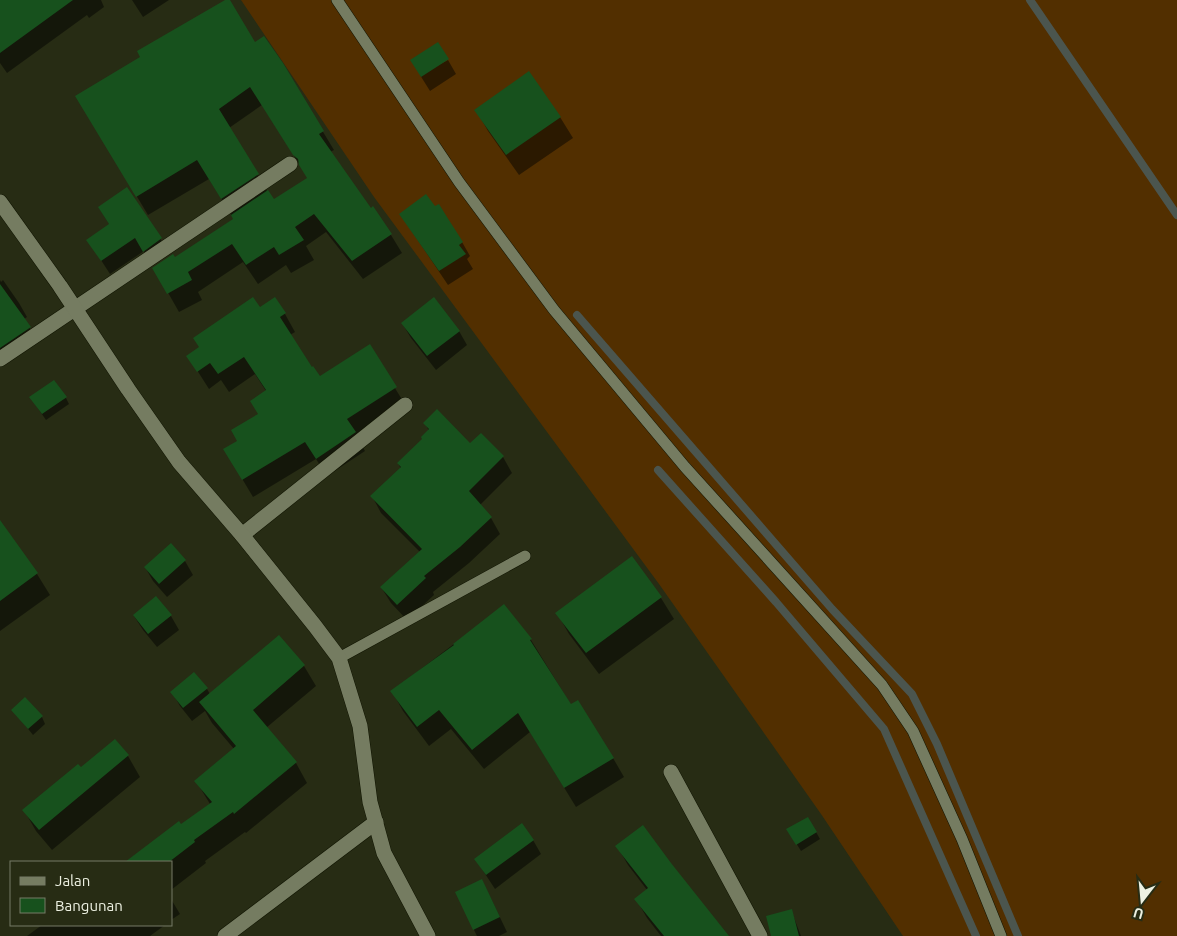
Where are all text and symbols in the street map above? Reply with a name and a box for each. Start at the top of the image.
legend [10,861,172,926]
text: Jalan [55,872,90,889]
north arrow [1117,876,1167,926]
text: Bangunan [55,897,123,914]
text: U [1131,904,1145,923]

